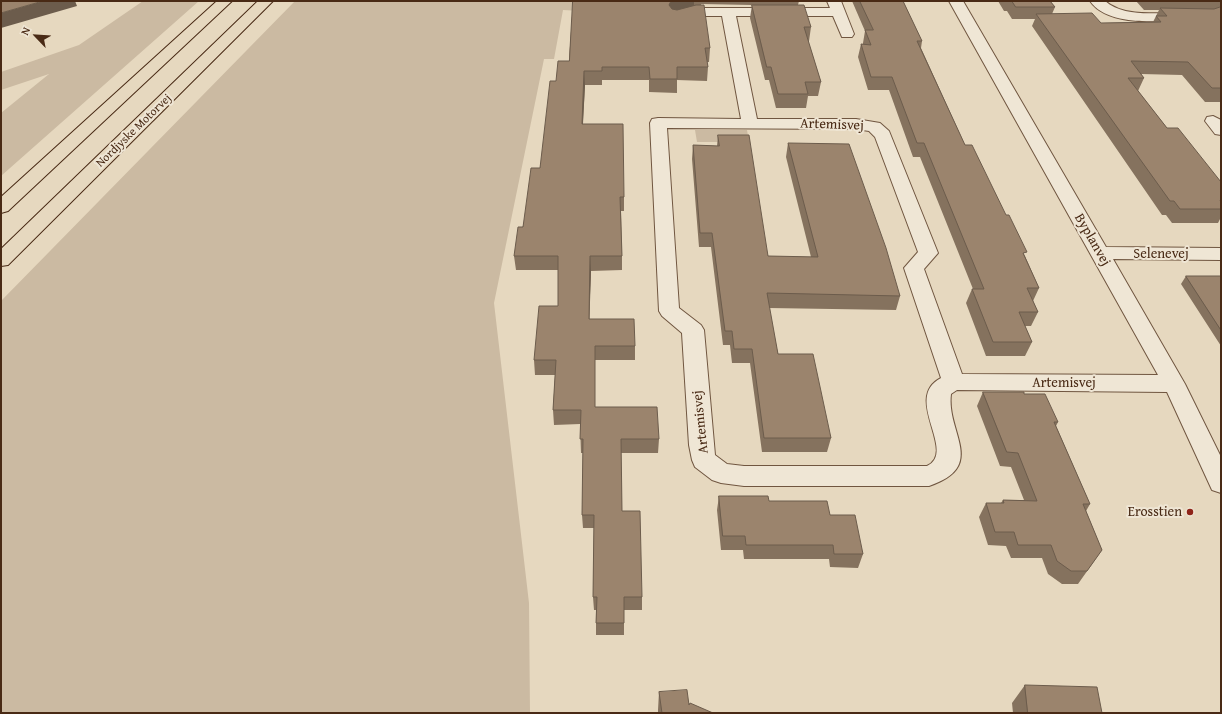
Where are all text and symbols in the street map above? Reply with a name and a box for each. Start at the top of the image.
north arrow [16,16,56,56]
text: N [16,24,34,38]
street label: Nordjyske Motorvej [93,91,175,171]
street label: Artemisvej [800,115,864,135]
street label: Byplanvej [1070,211,1114,269]
street label: Selenevej [1133,246,1189,262]
street label: Artemisvej [1032,375,1096,391]
street label: Artemisvej [689,389,713,455]
place label: Erosstien [1128,504,1182,520]
marker: Erosstien [1185,507,1195,517]

